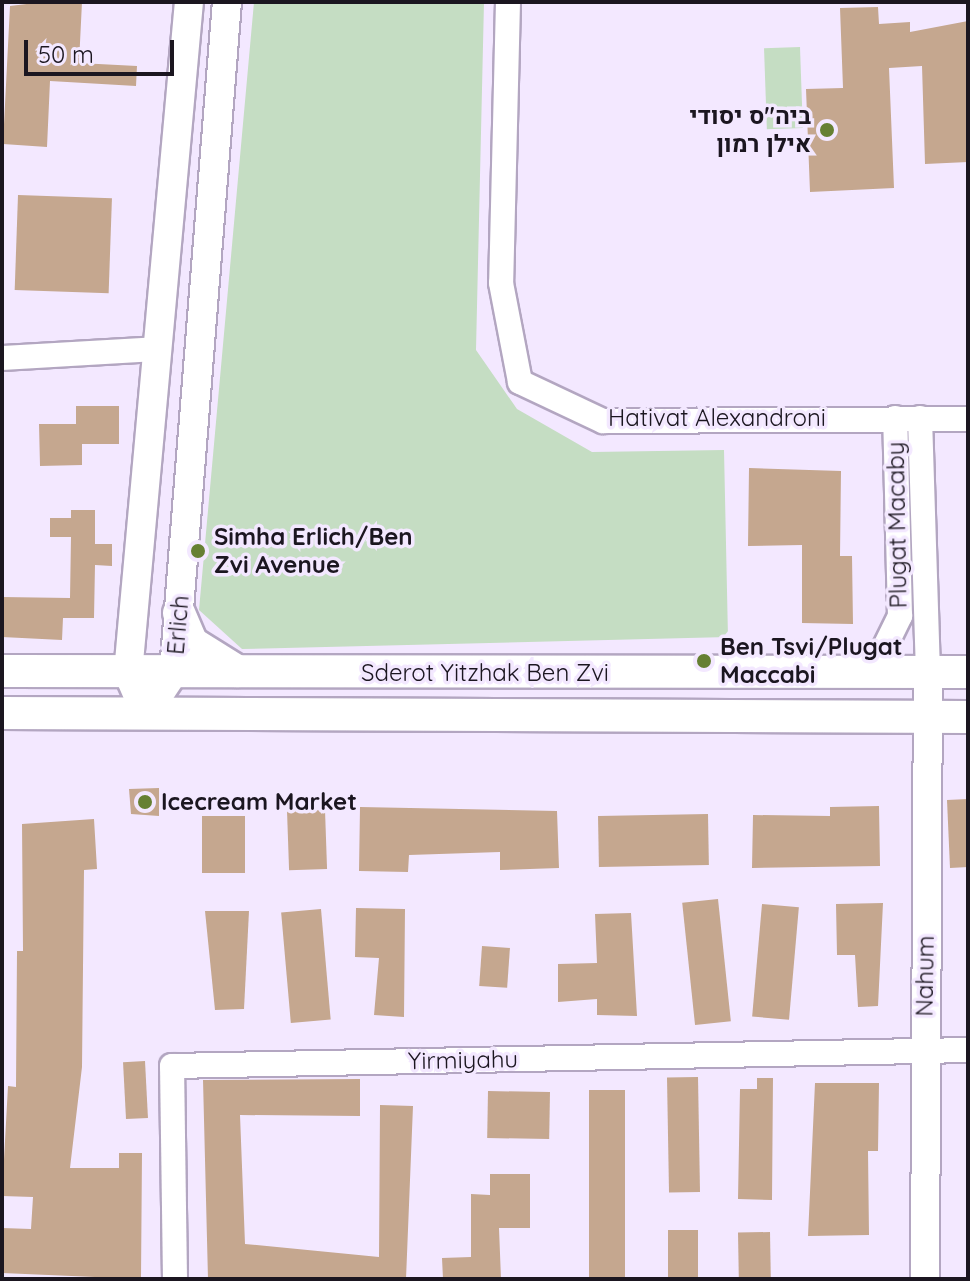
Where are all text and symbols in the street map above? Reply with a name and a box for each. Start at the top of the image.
scale bar [28,24,178,74]
text: 50 m [38,39,94,69]
place label: ביה"ס יסודי אילן רמון [689,102,811,158]
marker: ביה"ס יסודי אילן רמון [818,121,836,139]
street label: Hativat Alexandroni [608,404,826,432]
street label: Plugat Macaby [881,441,913,609]
place label: Simha Erlich/Ben Zvi Avenue [214,523,413,579]
marker: Simha Erlich/Ben Zvi Avenue [189,542,207,560]
street label: Erlich [161,594,195,656]
place label: Ben Tsvi/Plugat Maccabi [720,633,903,689]
marker: Ben Tsvi/Plugat Maccabi [695,652,713,670]
street label: Sderot Yitzhak Ben Zvi [361,659,609,687]
place label: Icecream Market [161,788,357,816]
marker: Icecream Market [136,793,154,811]
street label: Nahum [910,935,940,1017]
street label: Yirmiyahu [408,1045,518,1075]

